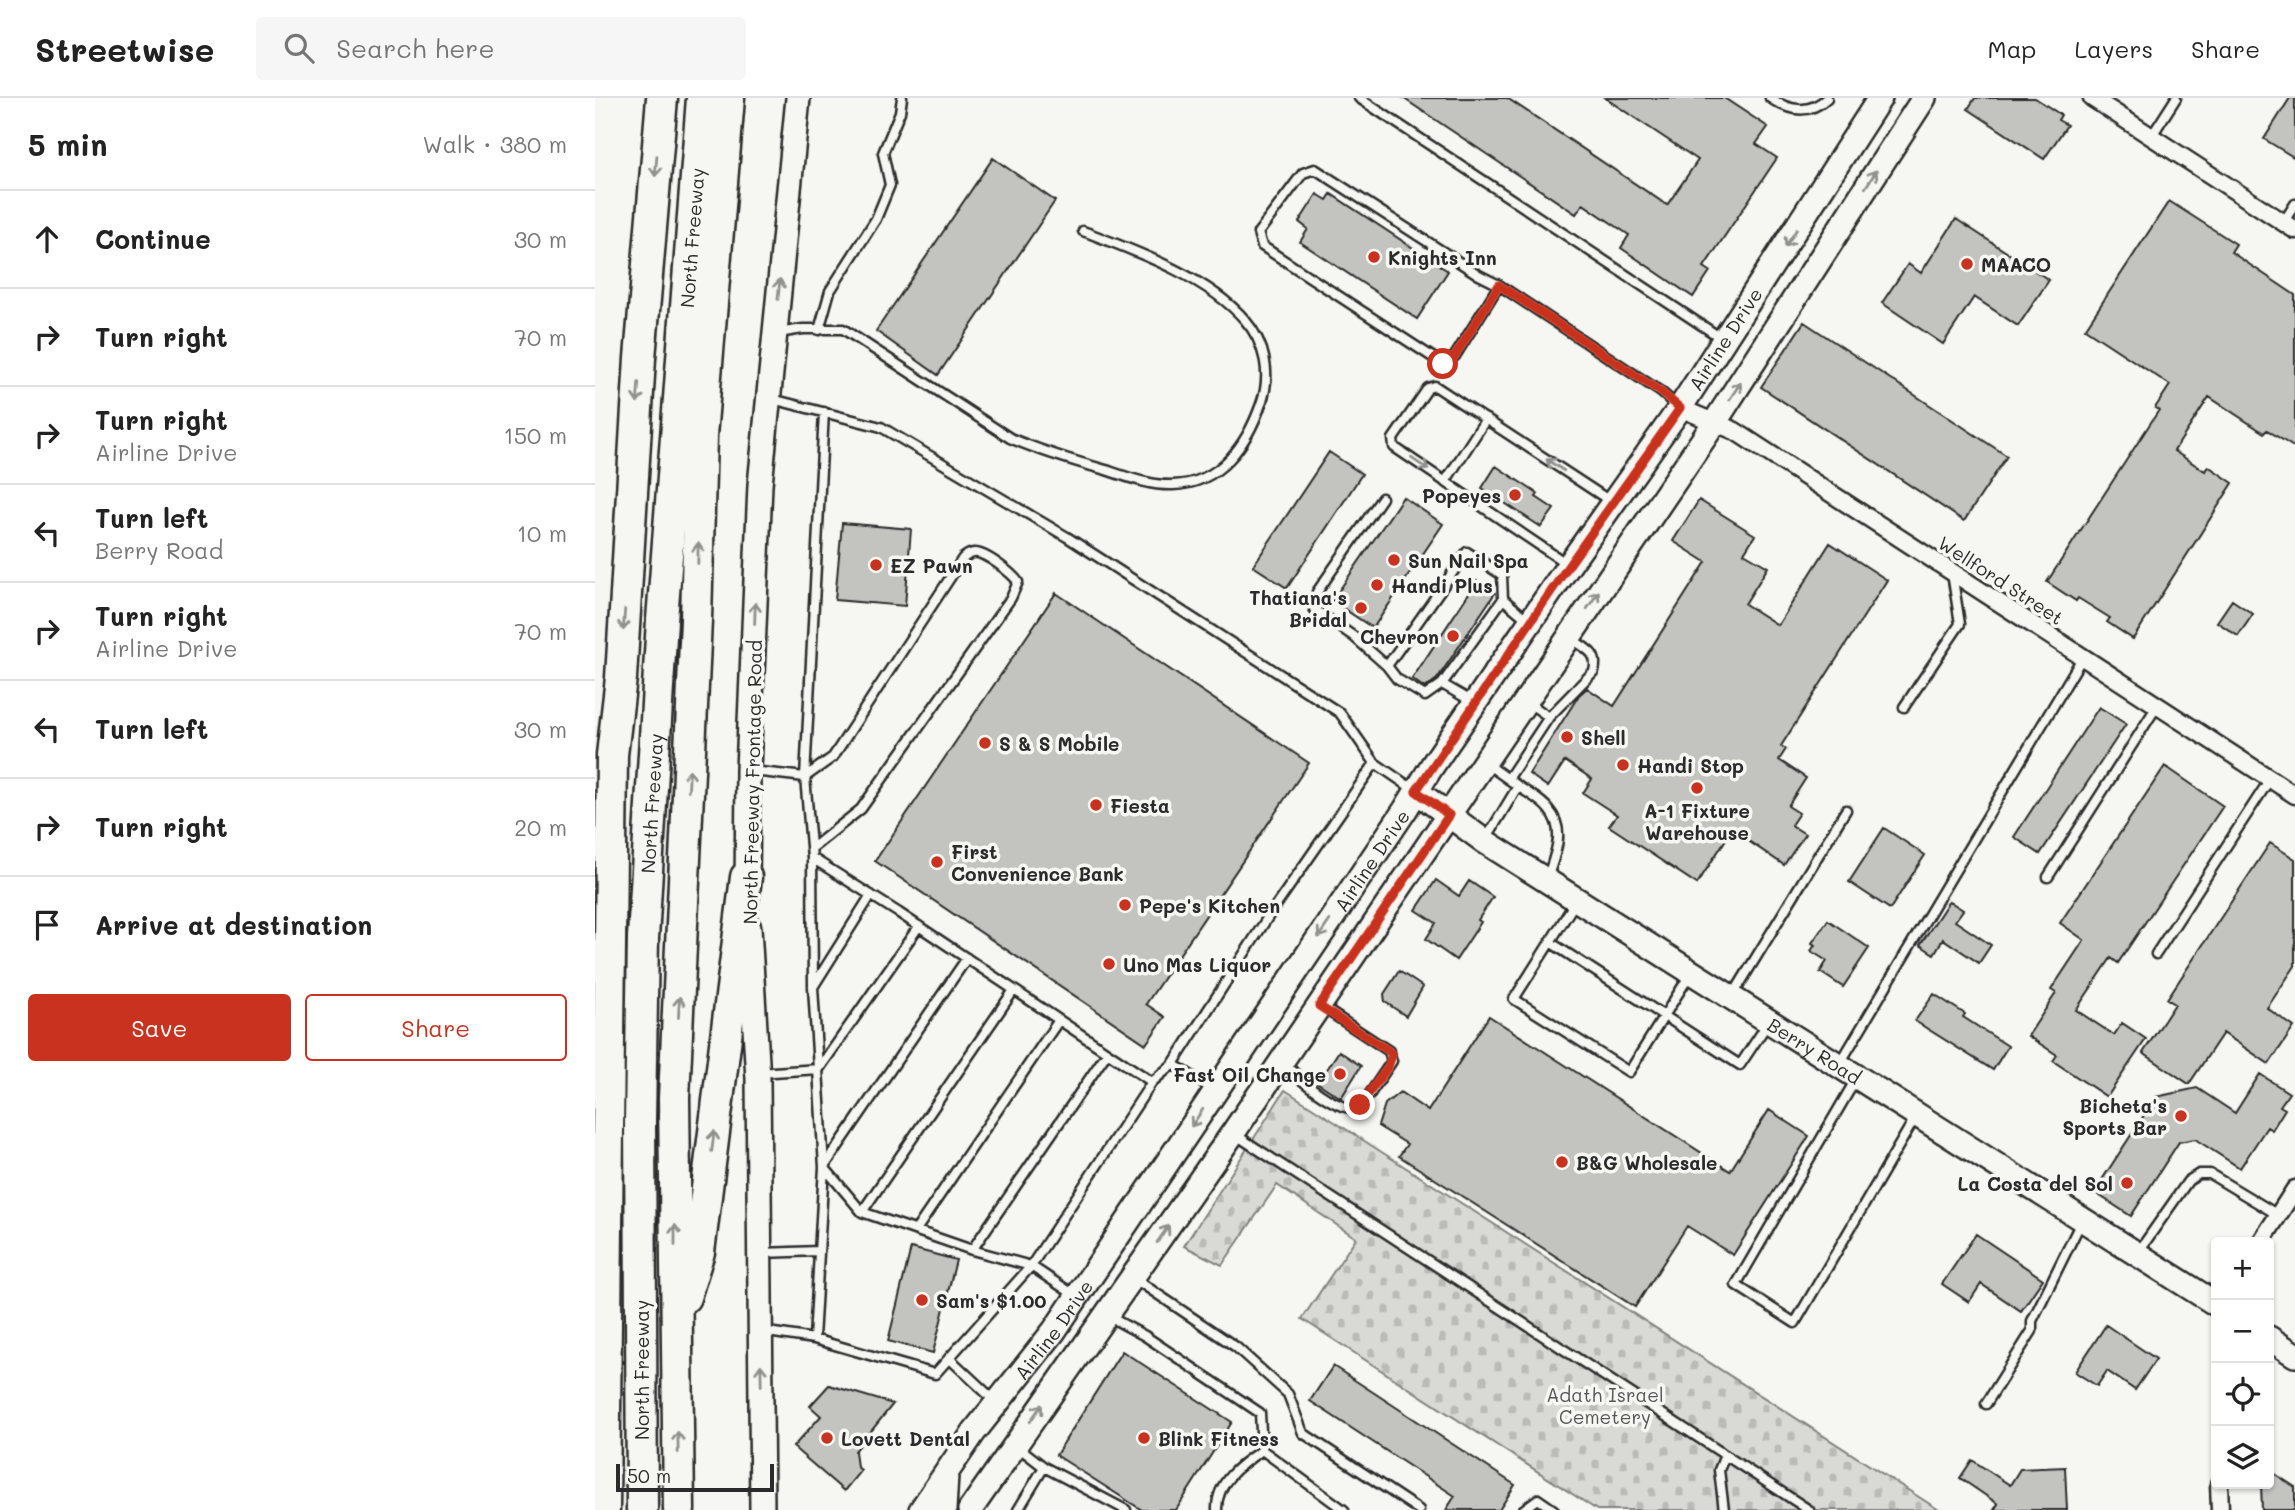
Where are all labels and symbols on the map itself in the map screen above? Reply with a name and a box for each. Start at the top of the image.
one-way arrow [649,154,662,177]
street label: North Freeway [673,167,709,309]
one-way arrow [1864,170,1878,190]
one-way arrow [1783,228,1798,247]
place label: Knights Inn [1388,245,1497,270]
marker: Knights Inn [1366,249,1382,265]
place label: MAACO [1981,252,2051,277]
marker: MAACO [1959,256,1975,272]
one-way arrow [773,278,786,300]
street label: Airline Drive [1682,282,1767,395]
route start [1427,348,1458,379]
one-way arrow [632,381,645,404]
one-way arrow [1728,382,1742,402]
one-way arrow [1409,458,1429,472]
one-way arrow [1546,458,1565,473]
place label: Popeyes [1422,483,1501,508]
marker: Popeyes [1507,487,1523,503]
street label: Wellford Street [1933,530,2069,630]
one-way arrow [691,542,705,565]
place label: Sun Nail Spa [1408,548,1529,573]
marker: Sun Nail Spa [1386,552,1402,568]
place label: EZ Pawn [890,553,973,578]
marker: EZ Pawn [868,557,884,573]
place label: Handi Plus [1391,573,1493,598]
marker: Handi Plus [1369,577,1385,593]
place label: Thatiana's Bridal [1249,585,1347,632]
one-way arrow [1586,591,1600,610]
marker: Thatiana's Bridal [1353,600,1369,616]
one-way arrow [748,602,761,625]
one-way arrow [618,608,631,631]
place label: Chevron [1360,624,1439,649]
marker: Chevron [1445,628,1461,644]
street label: North Freeway Frontage Road [737,640,767,924]
place label: Shell [1581,725,1626,750]
marker: Shell [1559,729,1575,745]
place label: S & S Mobile [999,731,1119,756]
street label: North Freeway [634,733,668,874]
marker: S & S Mobile [977,735,993,751]
place label: Handi Stop [1637,753,1744,778]
marker: Handi Stop [1615,757,1631,773]
one-way arrow [682,769,695,792]
marker: A-1 Fixture Warehouse [1689,780,1705,796]
place label: Fiesta [1110,793,1170,818]
marker: Fiesta [1088,797,1104,813]
place label: A-1 Fixture Warehouse [1644,798,1750,845]
street label: Airline Drive [1328,804,1415,916]
place label: First Convenience Bank [951,839,1124,886]
marker: First Convenience Bank [929,854,945,870]
place label: Pepe's Kitchen [1139,893,1280,918]
marker: Pepe's Kitchen [1117,897,1133,913]
one-way arrow [1316,919,1331,938]
place label: Uno Mas Liquor [1123,952,1271,977]
marker: Uno Mas Liquor [1101,956,1117,972]
one-way arrow [672,996,685,1019]
street label: Berry Road [1763,1011,1866,1089]
place label: Fast Oil Change [1173,1062,1326,1087]
marker: Fast Oil Change [1332,1066,1348,1082]
route end [1344,1089,1375,1120]
place label: Bicheta's Sports Bar [2062,1093,2167,1140]
one-way arrow [1190,1108,1204,1127]
marker: Bicheta's Sports Bar [2173,1108,2189,1124]
one-way arrow [706,1130,719,1153]
place label: B&G Wholesale [1576,1150,1717,1175]
marker: B&G Wholesale [1554,1154,1570,1170]
place label: La Costa del Sol [1957,1171,2113,1196]
marker: La Costa del Sol [2119,1175,2135,1191]
one-way arrow [668,1224,682,1247]
one-way arrow [1156,1225,1170,1244]
street label: Airline Drive [1008,1274,1098,1384]
place label: Sam's $1.00 [936,1288,1047,1313]
marker: Sam's $1.00 [914,1292,930,1308]
street label: North Freeway [629,1300,654,1440]
one-way arrow [754,1364,767,1387]
park label: Adath Israel Cemetery [1546,1382,1664,1429]
one-way arrow [1029,1404,1043,1423]
place label: Lovett Dental [841,1426,970,1451]
place label: Blink Fitness [1158,1426,1279,1451]
marker: Lovett Dental [819,1430,835,1446]
marker: Blink Fitness [1136,1430,1152,1446]
one-way arrow [671,1431,685,1454]
scale bar [616,1461,773,1493]

